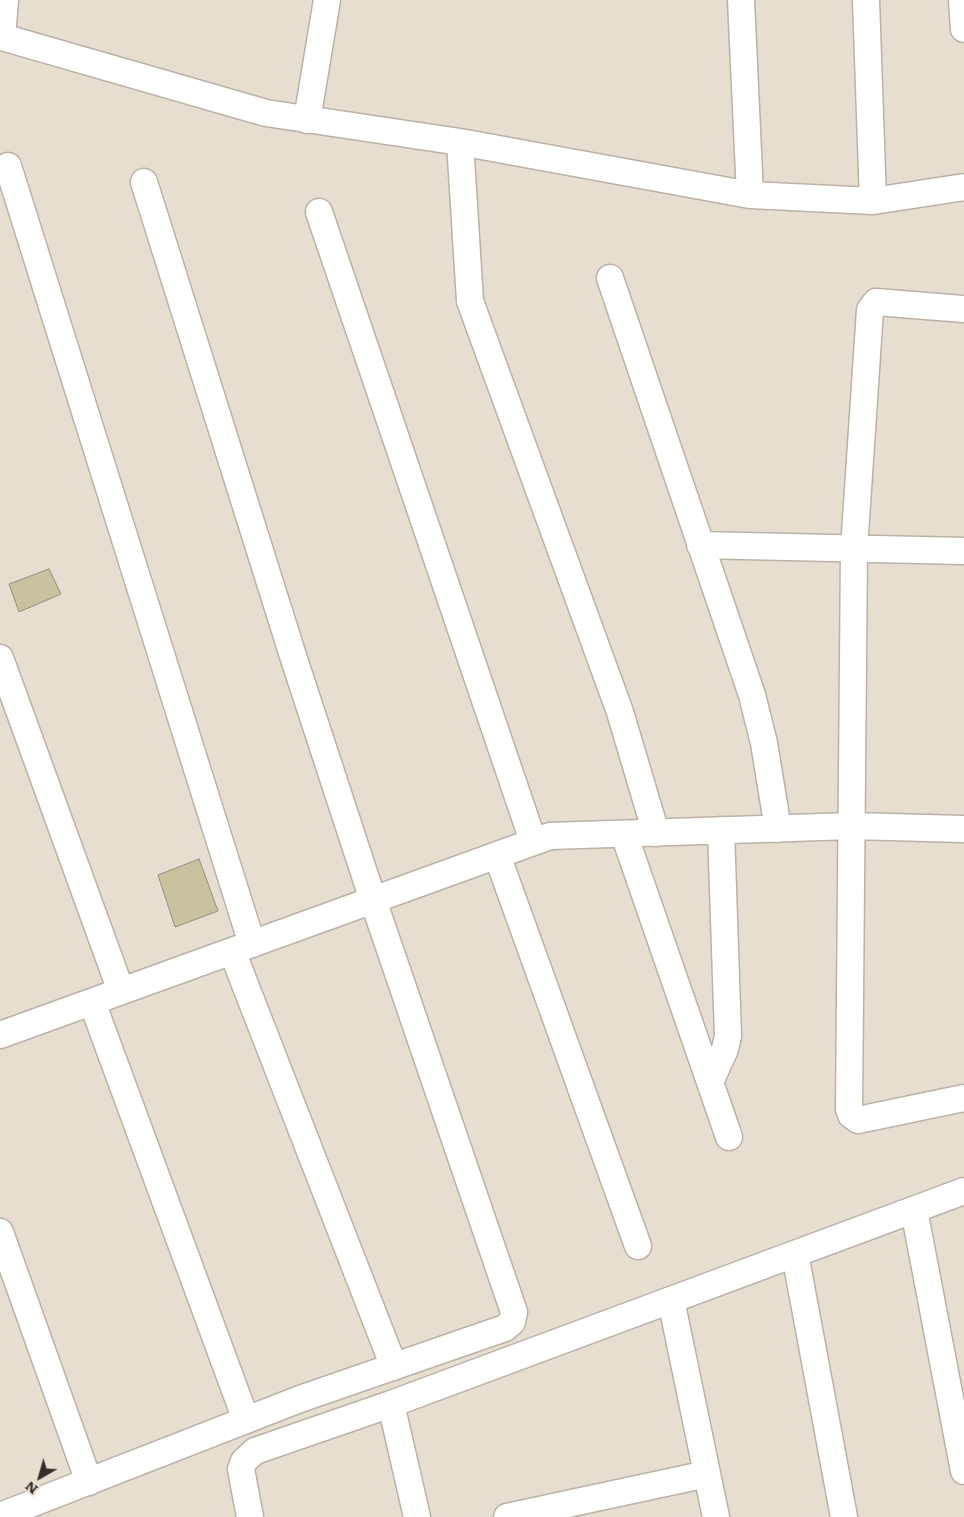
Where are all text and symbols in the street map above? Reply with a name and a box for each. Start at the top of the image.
north arrow [15,1452,65,1502]
text: N [20,1477,42,1500]

